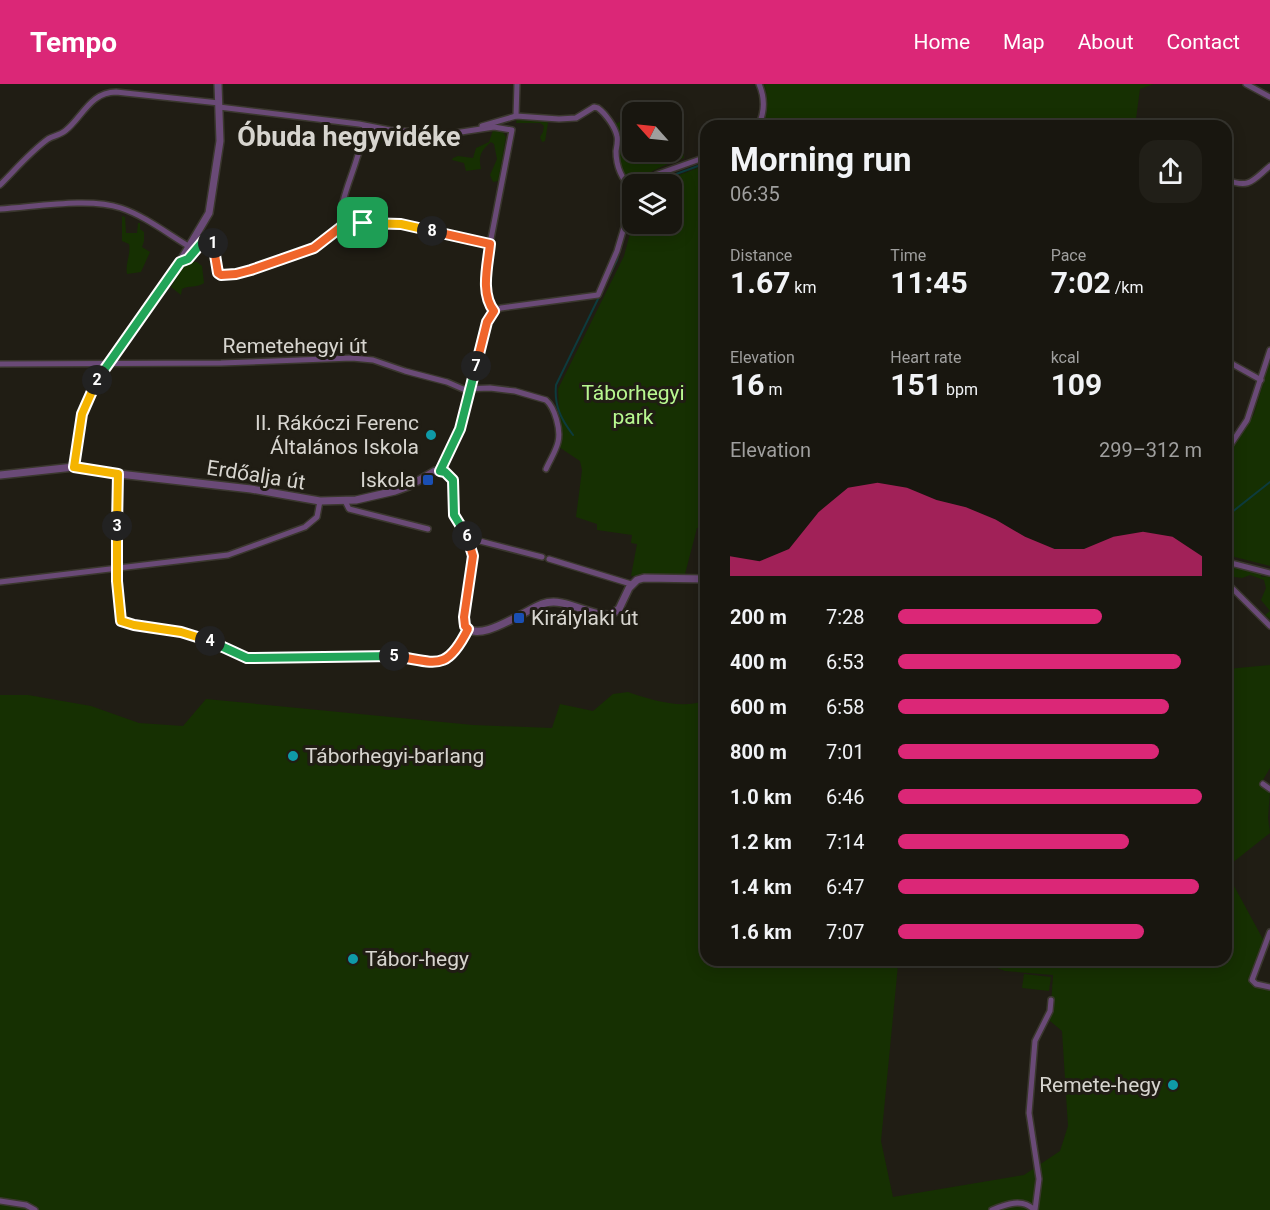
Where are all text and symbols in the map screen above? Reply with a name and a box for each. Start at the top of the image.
text: Tempo [30,26,117,59]
text: Home [914,30,970,54]
text: Map [1003,30,1045,54]
text: About [1078,30,1134,54]
text: Contact [1167,30,1240,54]
north arrow [622,102,682,162]
map controls [622,102,682,234]
district label: Óbuda hegyvidéke [237,120,461,153]
text: Morning run [730,140,911,179]
button: share [1139,140,1202,203]
button: layers [622,174,682,234]
text: 06:35 [730,182,780,206]
pin [337,197,388,248]
icon: arrive [346,206,379,239]
pin: 8 [417,216,447,246]
text: 8 [427,221,437,240]
pin: 1 [198,228,228,258]
text: 1 [208,233,218,252]
text: Distance [730,246,792,265]
text: Time [890,246,926,265]
text: Pace [1051,246,1086,265]
text: 1.67 [730,265,790,300]
text: 11:45 [890,265,968,300]
text: 7:02 [1051,265,1111,300]
text: km [790,278,816,297]
text: /km [1111,278,1143,297]
street label: Remetehegyi út [223,334,368,358]
text: Elevation [730,348,795,367]
text: Heart rate [890,348,961,367]
text: kcal [1051,348,1080,367]
pin: 7 [461,351,491,381]
text: 7 [471,356,481,375]
pin: 2 [82,365,112,395]
text: 16 [730,367,764,402]
text: 151 [890,367,942,402]
text: 109 [1051,367,1102,402]
text: 2 [92,370,102,389]
text: m [764,380,782,399]
text: bpm [942,380,978,399]
park label: Táborhegyi park [581,381,685,429]
place label: II. Rákóczi Ferenc Általános Iskola [255,411,419,459]
marker: II. Rákóczi Ferenc Általános Iskola [424,428,438,442]
text: Elevation [730,438,811,462]
text: 299–312 m [1099,438,1202,462]
street label: Erdőalja út [205,455,307,495]
place label: Iskola [360,468,416,492]
marker: Iskola [421,473,435,487]
pin: 3 [102,511,132,541]
text: 3 [112,516,122,535]
pin: 6 [452,521,482,551]
text: 6 [462,526,472,545]
text: 200 m [730,605,787,629]
text: 7:28 [826,605,865,629]
place label: Királylaki út [531,606,639,630]
marker: Királylaki út [512,611,526,625]
pin: 4 [195,626,225,656]
text: 4 [205,631,215,650]
pin: 5 [379,641,409,671]
text: 5 [389,646,399,665]
text: 400 m [730,650,787,674]
text: 6:53 [826,650,865,674]
text: 600 m [730,695,787,719]
text: 6:58 [826,695,865,719]
text: 800 m [730,740,787,764]
text: 7:01 [826,740,865,764]
place label: Táborhegyi-barlang [305,744,484,768]
marker: Táborhegyi-barlang [286,749,300,763]
text: 1.0 km [730,785,792,809]
text: 6:46 [826,785,865,809]
text: 1.2 km [730,830,792,854]
text: 7:14 [826,830,865,854]
text: 1.4 km [730,875,792,899]
text: 6:47 [826,875,865,899]
text: 1.6 km [730,920,792,944]
text: 7:07 [826,920,865,944]
place label: Tábor-hegy [365,947,469,971]
marker: Tábor-hegy [346,952,360,966]
place label: Remete-hegy [1039,1073,1161,1097]
marker: Remete-hegy [1166,1078,1180,1092]

